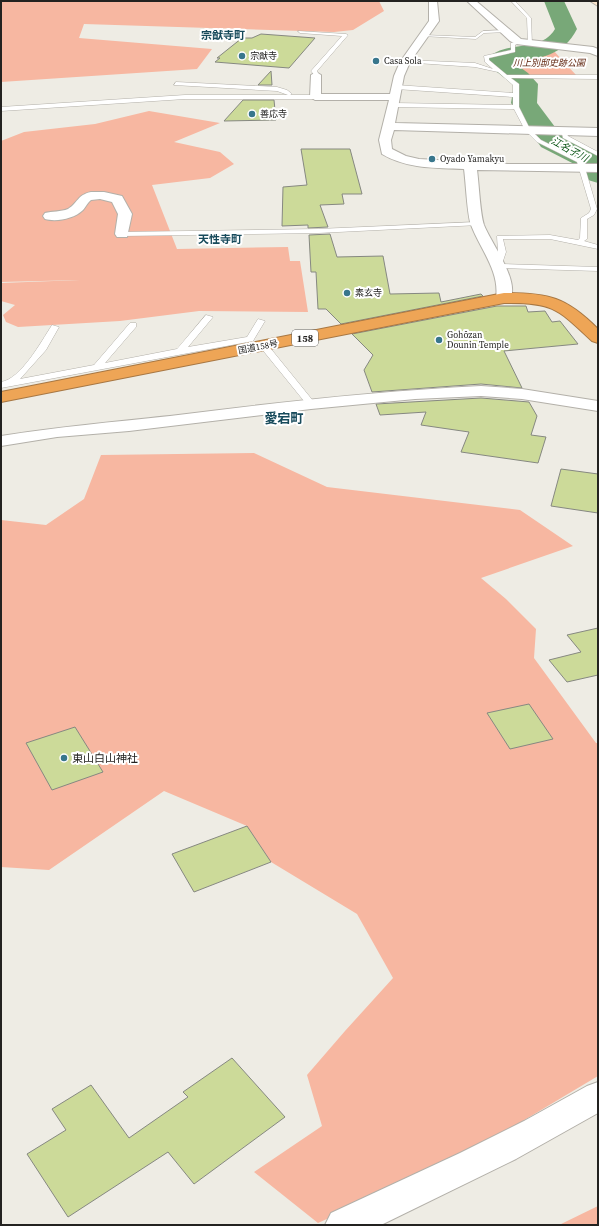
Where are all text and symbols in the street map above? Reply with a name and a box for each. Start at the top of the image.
district label: 宗猷寺町 [201,28,245,43]
place label: 宗猷寺 [250,50,277,62]
marker: 宗猷寺 [237,51,247,61]
place label: Casa Sola [384,55,422,67]
marker: Casa Sola [371,56,381,66]
park label: 川上別邸史跡公園 [513,57,587,69]
place label: 善応寺 [260,108,287,120]
marker: 善応寺 [247,109,257,119]
water label: 江名子川 [549,134,591,165]
place label: Oyado Yamakyu [440,153,504,165]
marker: Oyado Yamakyu [427,154,437,164]
district label: 天性寺町 [198,232,242,247]
place label: 素玄寺 [355,287,382,299]
marker: 素玄寺 [342,288,352,298]
place label: Gohōzan Dounin Temple [447,329,509,351]
road number: 158 [292,330,318,346]
marker: Gohōzan Dounin Temple [434,335,444,345]
street label: 国道158号 [237,337,279,357]
district label: 愛宕町 [264,410,304,427]
place label: 東山白山神社 [72,751,138,766]
marker: 東山白山神社 [59,753,69,763]

